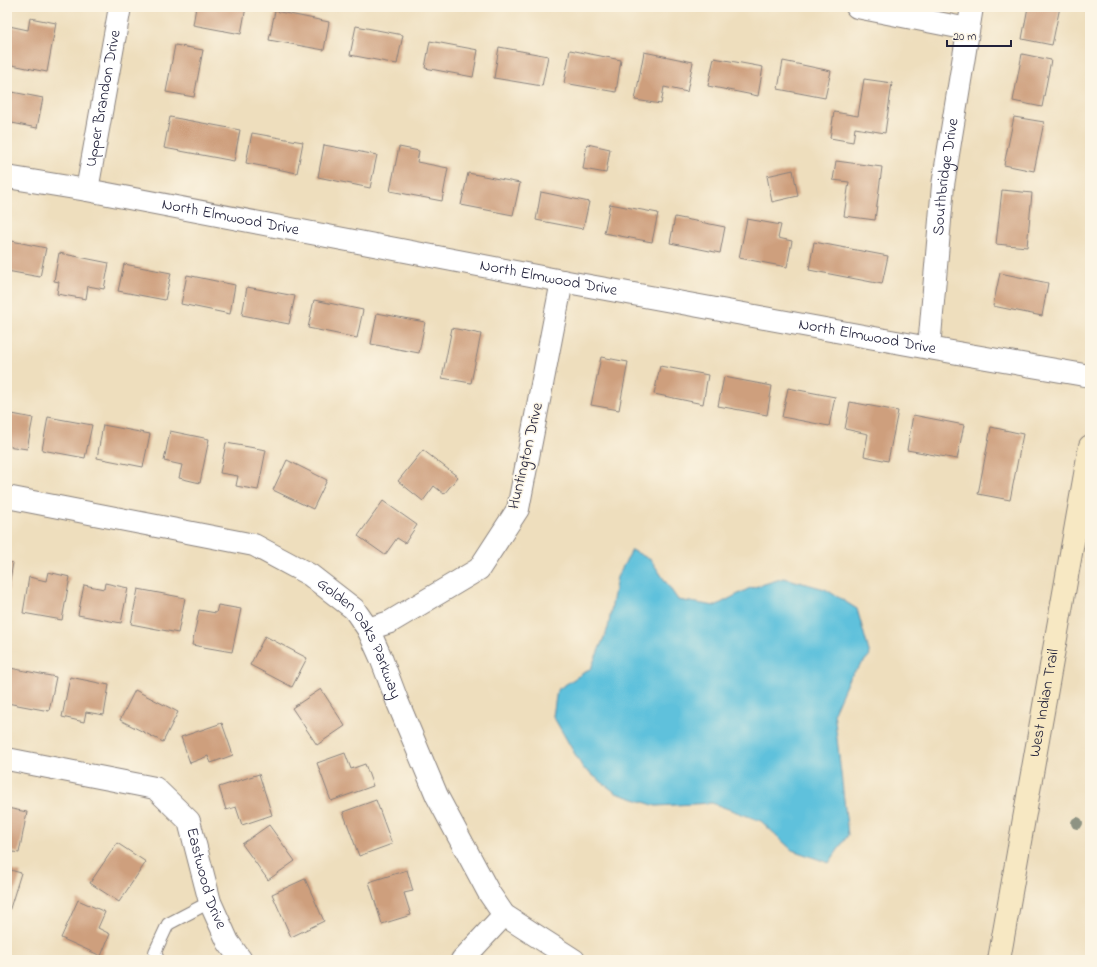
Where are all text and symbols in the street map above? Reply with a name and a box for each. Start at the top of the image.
scale bar [947,22,1011,48]
street label: Upper Brandon Drive [79,27,128,169]
text: 20 m [953,28,976,46]
street label: Southbridge Drive [927,116,966,236]
street label: North Elmwood Drive [160,193,302,243]
street label: North Elmwood Drive [478,254,620,303]
street label: North Elmwood Drive [797,312,939,361]
street label: Huntington Drive [502,400,550,512]
street label: Golden Oaks Parkway [311,572,407,703]
street label: West Indian Trail [1023,647,1066,759]
street label: Eastwood Drive [179,825,233,934]

